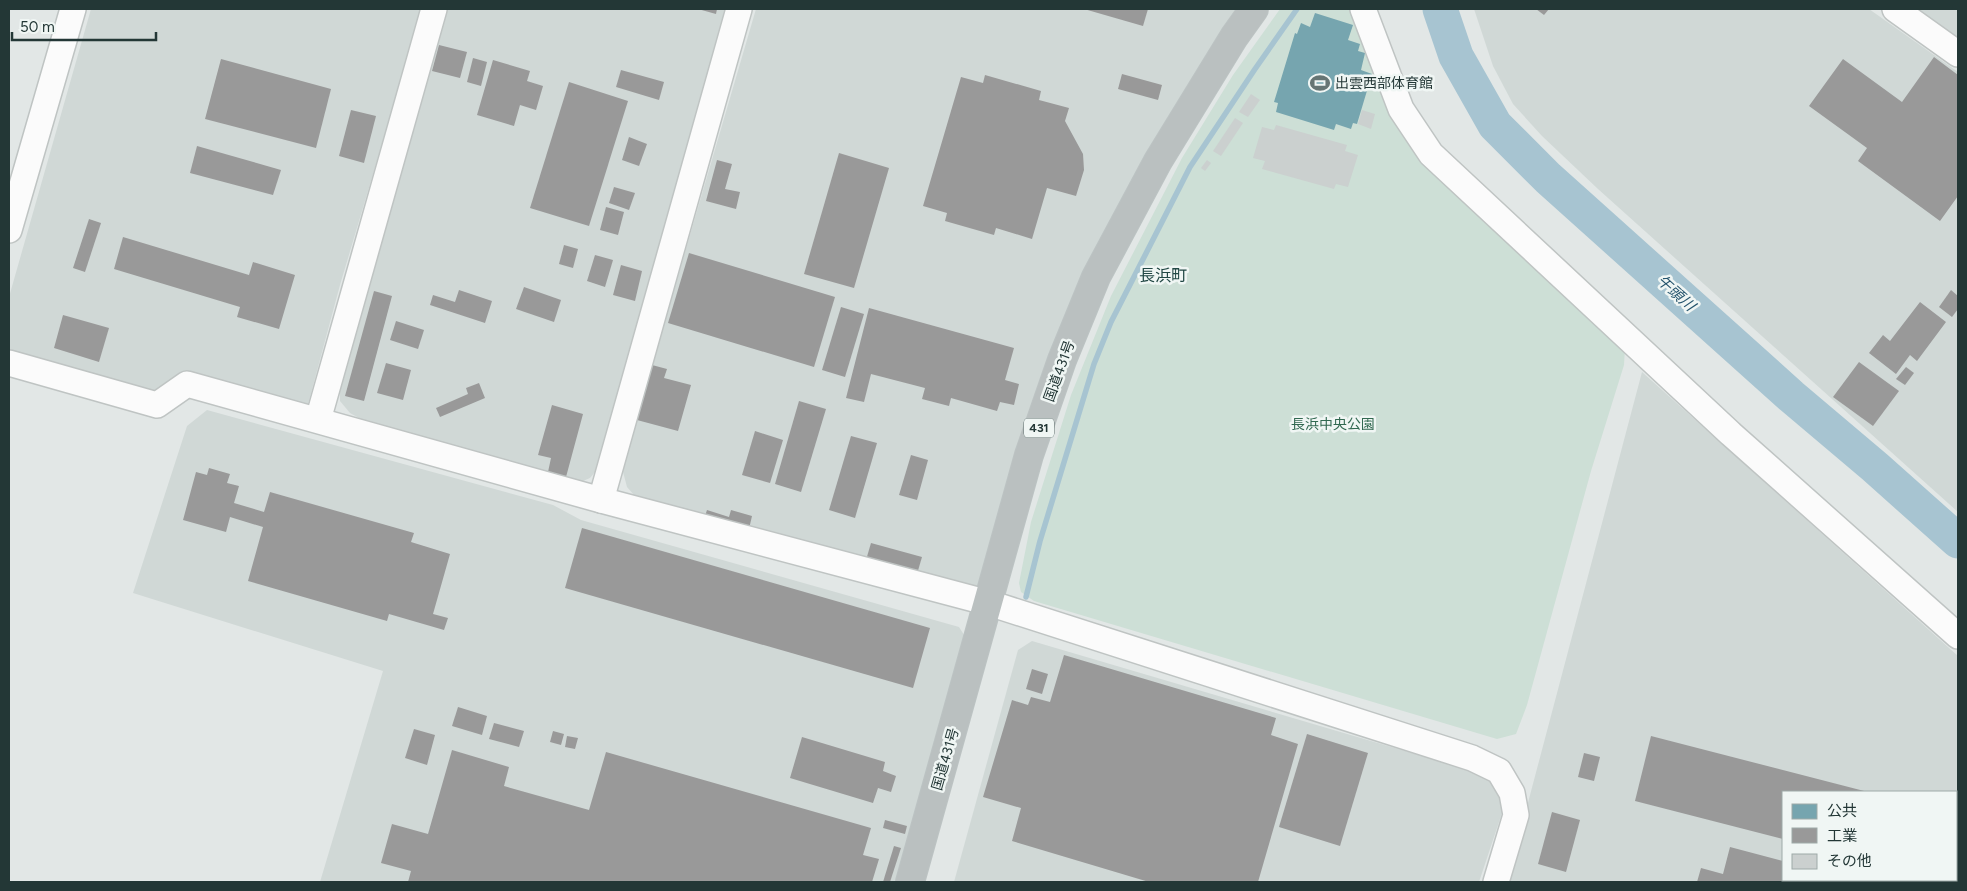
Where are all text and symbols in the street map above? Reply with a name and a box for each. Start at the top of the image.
scale bar [12,10,156,42]
text: 50 m [20,18,55,36]
sports icon: 出雲西部体育館 [1309,72,1331,94]
place label: 出雲西部体育館 [1335,75,1433,92]
district label: 長浜町 [1139,266,1187,285]
water label: 午頭川 [1653,271,1700,316]
street label: 国道431号 [1041,338,1078,404]
park label: 長浜中央公園 [1291,416,1375,433]
road number: 431 [1024,418,1054,438]
street label: 国道431号 [928,726,962,792]
legend [1782,791,1957,881]
text: 公共 [1827,802,1857,820]
text: 工業 [1827,827,1857,845]
text: その他 [1827,852,1872,870]

